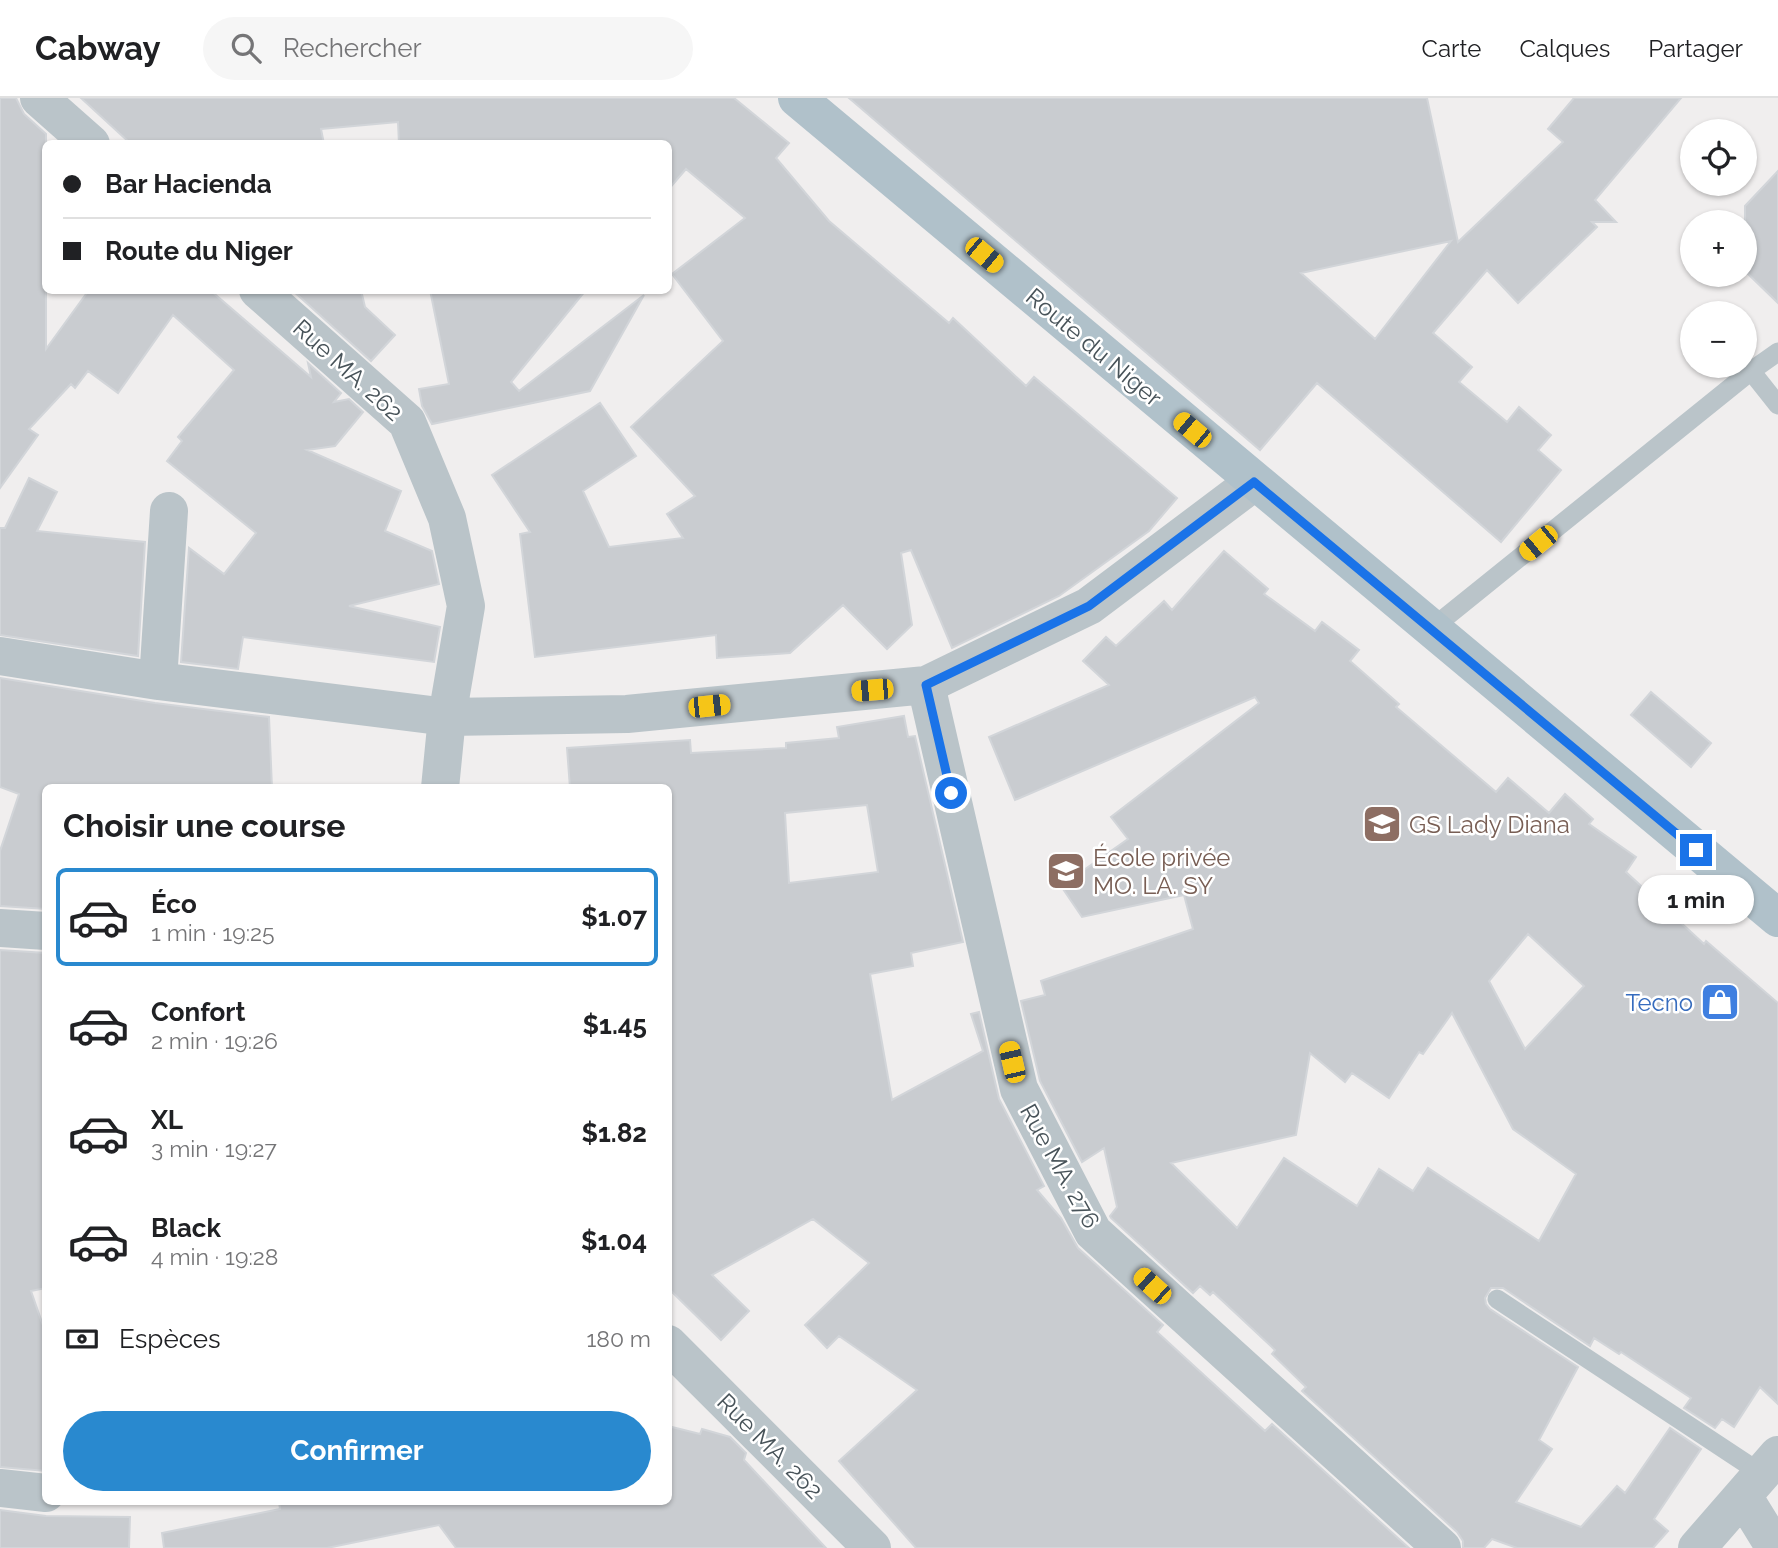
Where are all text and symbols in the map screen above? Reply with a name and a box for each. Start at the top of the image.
search box [203,17,693,80]
text: Cabway [35,29,161,68]
icon: search [227,29,265,67]
text: Rechercher [283,33,422,63]
text: Carte [1422,34,1481,63]
text: Calques [1519,34,1610,63]
text: Partager [1648,34,1743,63]
map controls [1680,119,1757,378]
button: locate [1680,119,1757,196]
text: Bar Hacienda [105,169,272,199]
button: + [1680,210,1757,287]
car [962,233,1007,277]
text: Route du Niger [105,236,293,266]
street label: Route du Niger [1020,282,1168,413]
button: − [1680,301,1757,378]
street label: Rue MA. 262 [287,313,409,427]
car [1170,408,1215,452]
car [1516,522,1561,564]
car [851,678,894,702]
car [688,693,731,719]
route start [935,777,967,809]
school or university icon: GS Lady Diana [1361,803,1403,845]
text: Choisir une course [63,807,346,844]
place label: GS Lady Diana [1409,810,1570,839]
route end [1680,834,1712,866]
place label: École privée MO. LA. SY [1093,843,1230,900]
school or university icon: École privée MO. LA. SY [1045,850,1087,892]
callout: 1 min [1638,874,1754,924]
icon: car [67,886,130,949]
text: 1 min [1667,886,1725,913]
text: Éco [151,889,197,919]
text: $1.07 [581,902,647,932]
text: 1 min · 19:25 [151,919,275,946]
shop icon: Tecno [1699,981,1741,1023]
place label: Tecno [1626,988,1693,1017]
icon: car [67,994,130,1057]
text: Confort [151,997,245,1027]
text: $1.45 [583,1010,647,1040]
text: 2 min · 19:26 [151,1027,278,1054]
car [998,1039,1027,1085]
street label: Rue MA. 276 [1014,1099,1106,1233]
icon: car [67,1102,130,1165]
text: XL [151,1105,183,1135]
text: $1.82 [581,1118,647,1148]
text: 3 min · 19:27 [151,1135,277,1162]
icon: car [67,1210,130,1273]
text: Black [151,1213,221,1243]
text: $1.04 [581,1226,647,1256]
text: 4 min · 19:28 [151,1243,278,1270]
car [1130,1264,1175,1308]
icon: cash [63,1320,101,1358]
text: Espèces [119,1324,221,1354]
text: 180 m [586,1325,651,1352]
street label: Rue MA. 262 [711,1387,829,1505]
button: Confirmer [63,1411,651,1491]

